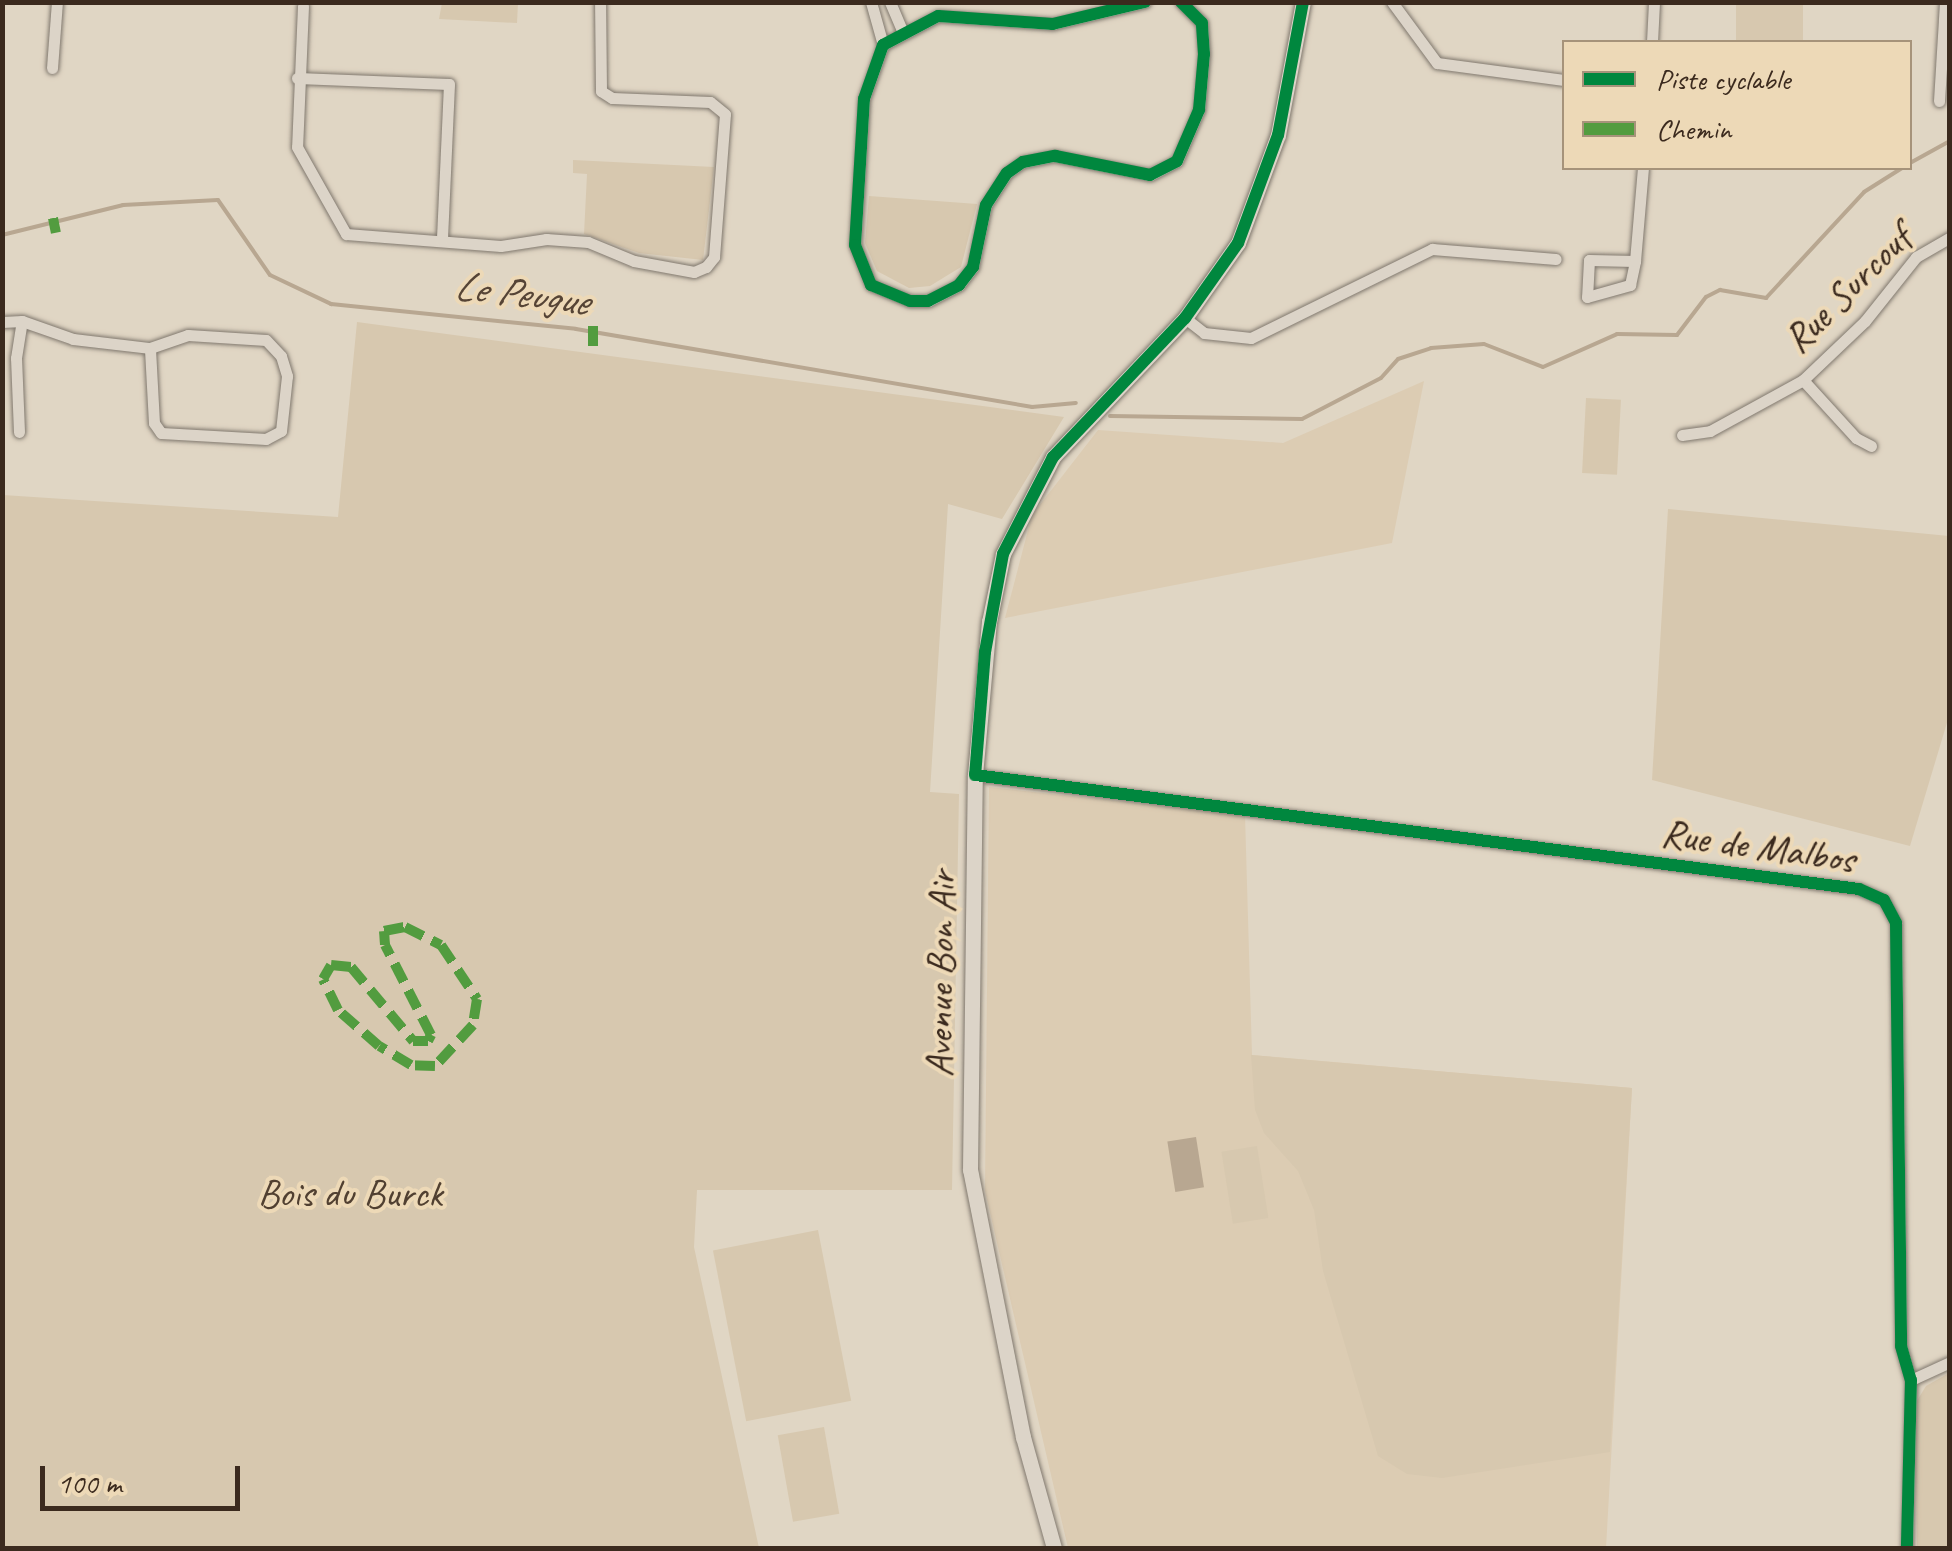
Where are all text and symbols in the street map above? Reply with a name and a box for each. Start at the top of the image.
legend [1562,40,1912,170]
text: Piste cyclable [1656,60,1790,98]
text: Chemin [1656,110,1731,148]
street label: Rue Surcouf [1773,215,1921,363]
water label: Le Peugue [452,261,590,327]
street label: Rue de Malbos [1658,809,1858,883]
street label: Avenue Bon Air [914,871,966,1077]
park label: Bois du Burck [258,1169,442,1217]
scale bar [45,1446,245,1508]
text: 100 m [57,1464,122,1502]

